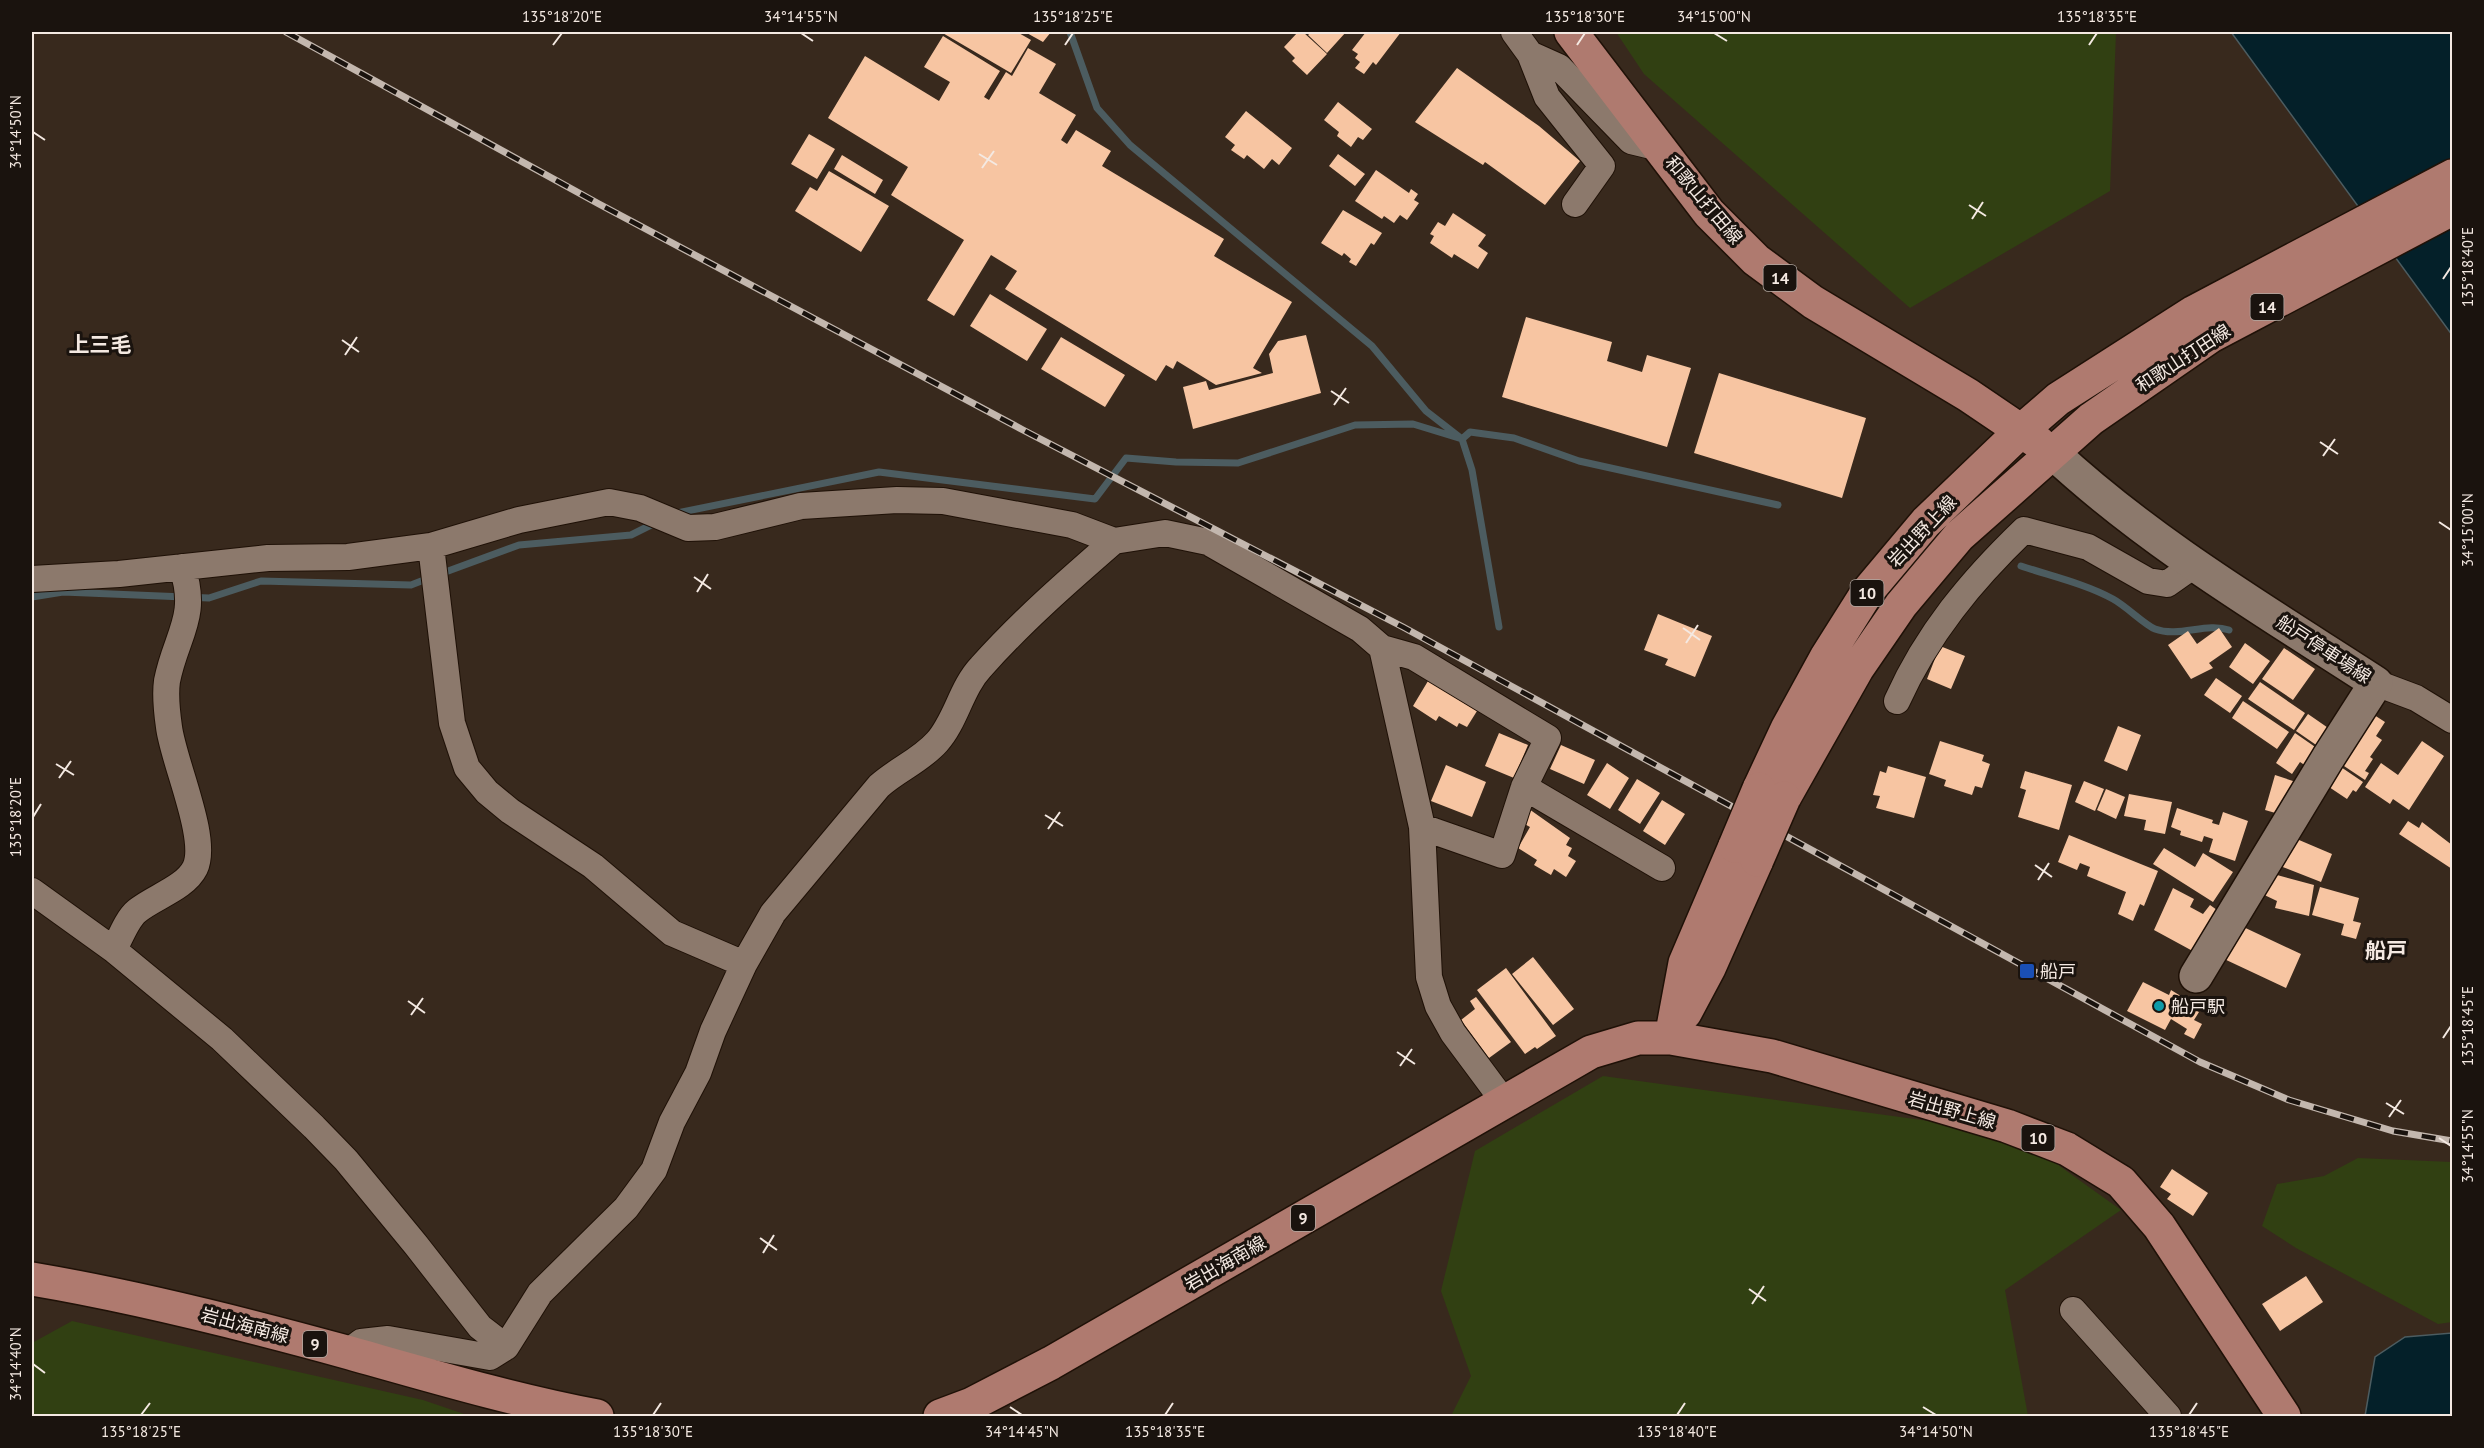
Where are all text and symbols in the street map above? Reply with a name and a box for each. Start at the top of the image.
text: 135°18'20"E [522,7,602,26]
text: 34°14'55"N [764,7,838,26]
text: 135°18'25"E [1033,7,1113,26]
text: 135°18'30"E [1545,7,1625,26]
text: 34°15'00"N [1677,7,1751,26]
text: 135°18'35"E [2057,7,2137,26]
text: 34°14'50"N [6,95,25,169]
street label: 和歌山打田線 [1660,151,1748,249]
text: 135°18'40"E [2458,227,2477,307]
road number: 14 [1764,265,1796,291]
road number: 14 [2250,294,2284,320]
street label: 和歌山打田線 [2131,319,2235,397]
district label: 上三毛 [69,331,132,358]
street label: 岩出野上線 [1883,490,1961,572]
text: 34°15'00"N [2458,493,2477,567]
road number: 10 [1850,580,1884,606]
street label: 船戸停車場線 [2272,610,2376,688]
text: 135°18'20"E [6,777,25,857]
district label: 船戸 [2365,937,2407,964]
place label: 船戸 [2040,960,2076,983]
marker: 船戸 [2018,962,2036,980]
text: 135°18'45"E [2458,986,2477,1066]
place label: 船戸駅 [2171,995,2225,1018]
marker: 船戸駅 [2152,999,2166,1013]
street label: 岩出野上線 [1906,1087,1998,1133]
text: 34°14'55"N [2458,1109,2477,1183]
road number: 10 [2022,1125,2054,1151]
road number: 9 [1291,1205,1315,1231]
street label: 岩出海南線 [1180,1231,1270,1295]
street label: 岩出海南線 [199,1302,291,1348]
text: 34°14'40"N [6,1327,25,1401]
road number: 9 [303,1331,327,1357]
text: 135°18'25"E [101,1422,181,1441]
text: 135°18'30"E [613,1422,693,1441]
text: 34°14'45"N [985,1422,1059,1441]
text: 135°18'35"E [1125,1422,1205,1441]
text: 135°18'40"E [1637,1422,1717,1441]
text: 34°14'50"N [1899,1422,1973,1441]
text: 135°18'45"E [2149,1422,2229,1441]

